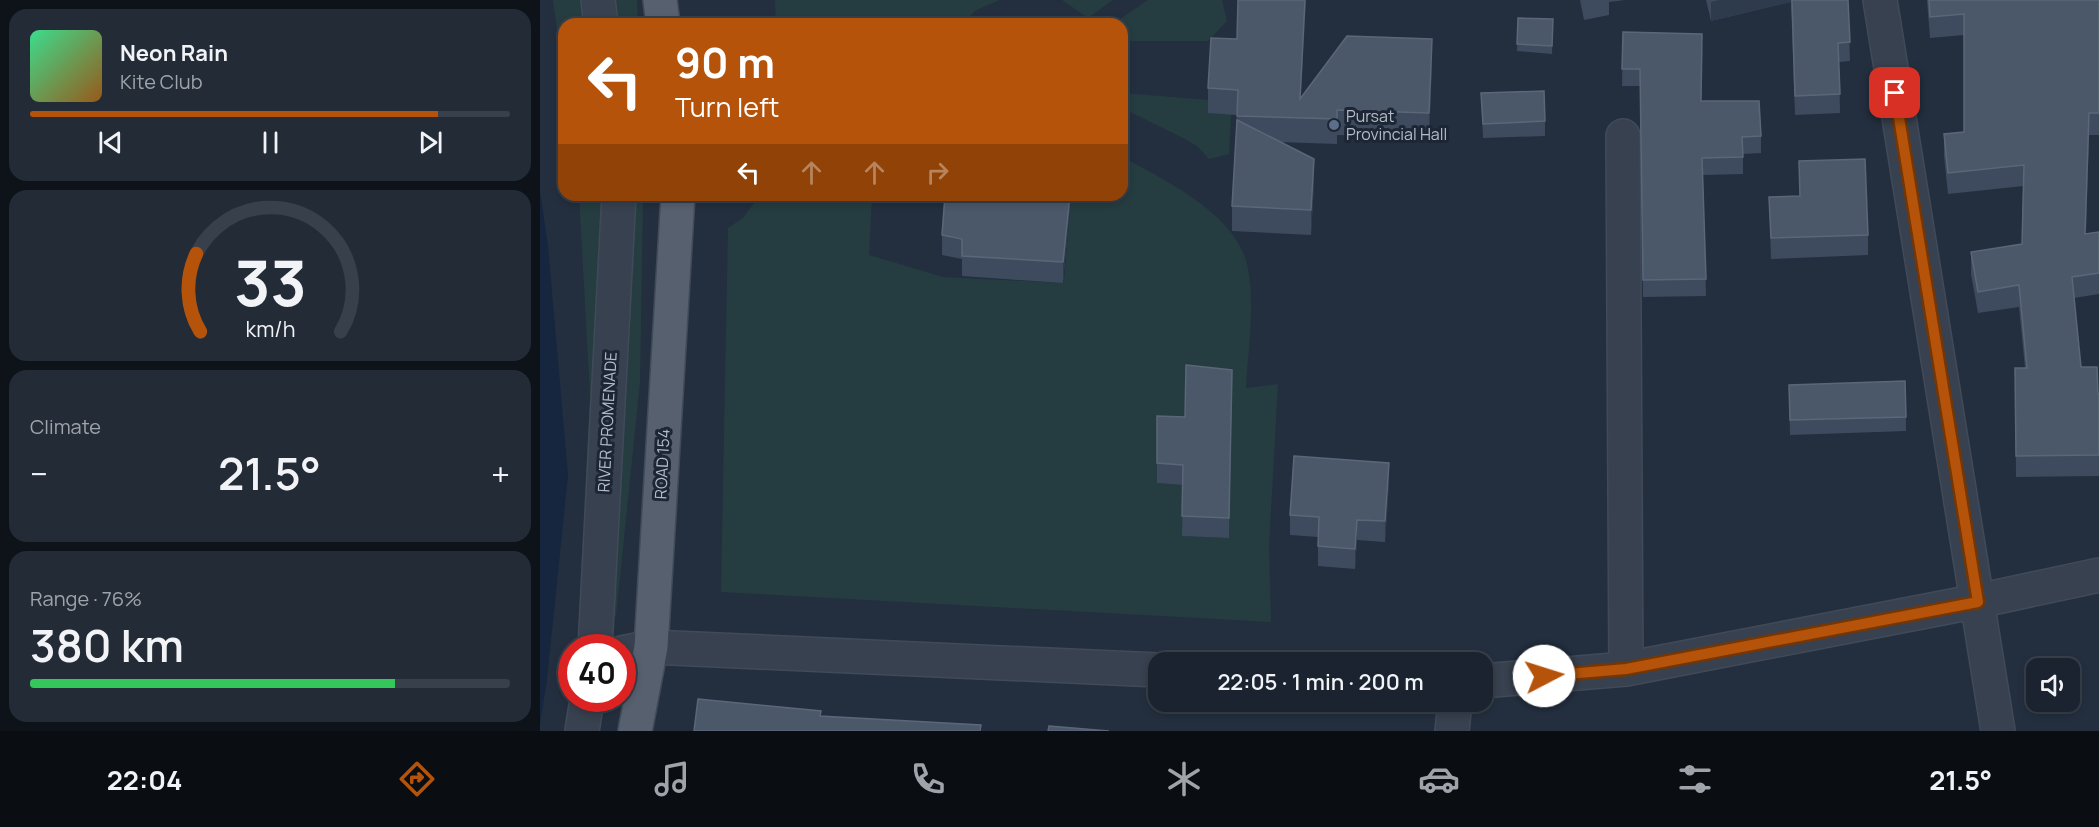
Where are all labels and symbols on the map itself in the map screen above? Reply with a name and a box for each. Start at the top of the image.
pin [1869,67,1920,118]
place label: Pursat Provincial Hall [1346,105,1447,145]
marker: Pursat Provincial Hall [1327,118,1341,132]
street label: RIVER PROMENADE [592,351,622,493]
street label: ROAD 154 [649,428,675,500]
speed limit sign: 40 [558,634,636,712]
position arrow [1512,644,1576,708]

